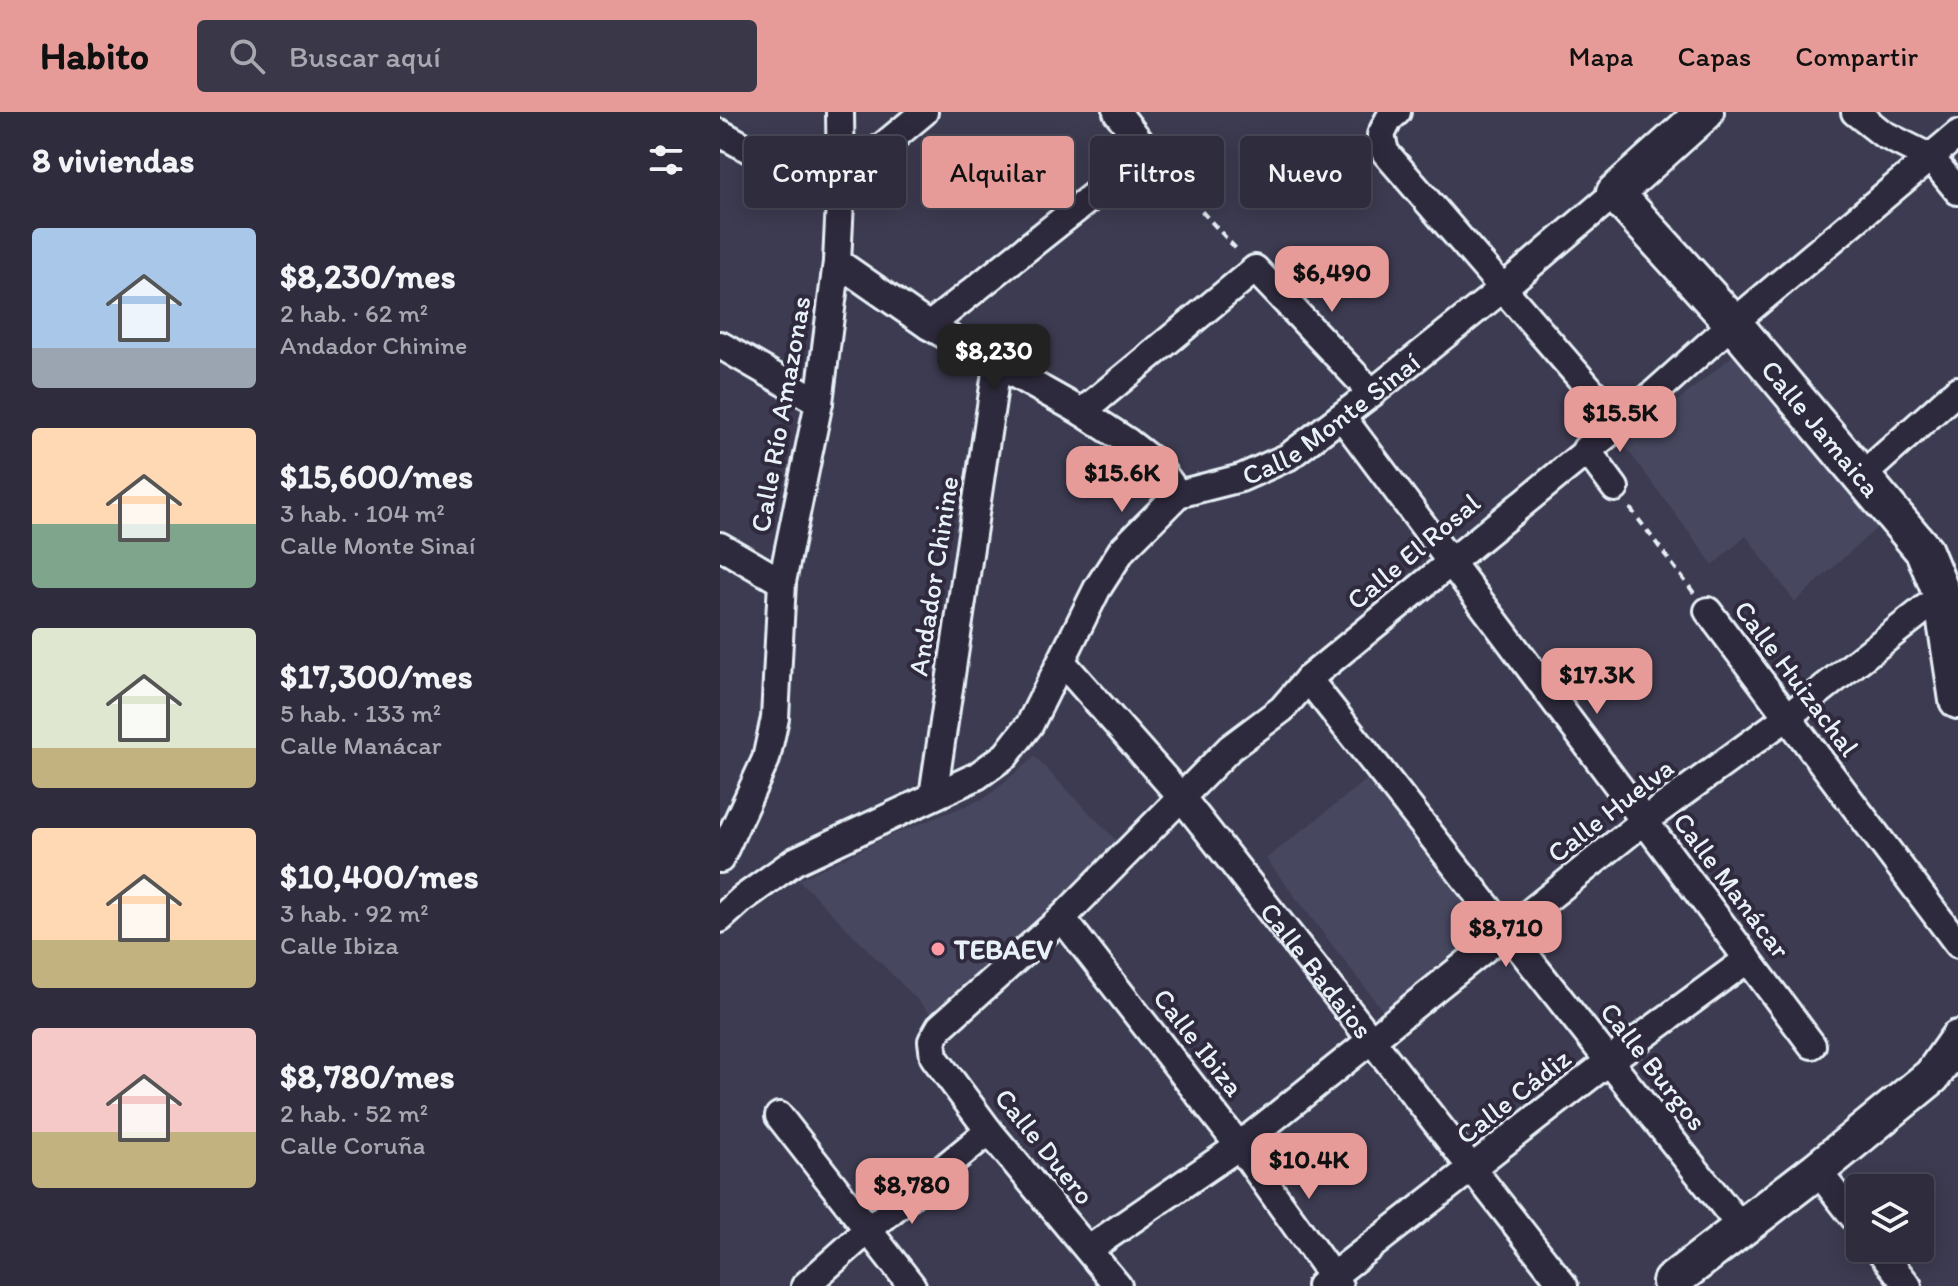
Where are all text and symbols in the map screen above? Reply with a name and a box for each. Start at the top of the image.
search box [197,20,757,92]
text: Habito [40,33,149,79]
icon: search [225,34,269,78]
text: Buscar aquí [289,38,441,75]
text: Mapa [1568,39,1634,73]
text: Capas [1678,39,1751,73]
text: Compartir [1795,39,1918,73]
chip: Comprar [744,136,906,208]
chip: Alquilar [922,136,1074,208]
chip: Filtros [1090,136,1224,208]
chip: Nuevo [1240,136,1371,208]
icon: filters [644,138,688,182]
text: 8 viviendas [32,140,194,181]
pin: $6,490 [1267,246,1397,314]
text: $8,230/mes [280,256,456,297]
text: $6,490 [1293,256,1371,288]
icon: home [96,260,192,356]
street label: Calle Río Amazonas [743,293,817,535]
text: 2 hab. · 62 m² [280,297,428,329]
pin: $8,230 [929,324,1059,392]
text: Andador Chinine [280,329,467,361]
text: $8,230 [955,334,1033,366]
street label: Calle Monte Sinaí [1236,345,1426,492]
street label: Calle Jamaica [1754,353,1889,504]
pin: $15.5K [1555,386,1685,454]
text: $15.5K [1582,396,1658,428]
pin: $15.6K [1057,446,1187,514]
text: $15,600/mes [280,456,473,497]
text: $15.6K [1084,456,1160,488]
icon: home [96,460,192,556]
street label: Andador Chinine [900,474,966,678]
street label: Calle El Rosal [1339,485,1487,617]
text: 3 hab. · 104 m² [280,497,445,529]
text: Calle Monte Sinaí [280,529,475,561]
street label: Calle Huizachal [1727,593,1867,763]
pin: $17.3K [1532,648,1662,716]
text: $17,300/mes [280,656,473,697]
text: $17.3K [1559,658,1635,690]
icon: home [96,660,192,756]
text: 5 hab. · 133 m² [280,697,441,729]
text: Calle Manácar [280,729,442,761]
street label: Calle Huelva [1540,750,1680,870]
street label: Calle Manácar [1666,805,1798,965]
text: $10,400/mes [280,856,479,897]
icon: home [96,860,192,956]
street label: Calle Badajos [1253,895,1381,1045]
text: 3 hab. · 92 m² [280,897,429,929]
pin: $8,710 [1441,901,1571,969]
text: $8,710 [1469,911,1543,943]
text: Calle Ibiza [280,929,399,961]
place label: TEBAEV [953,932,1053,966]
marker: TEBAEV [929,940,947,958]
street label: Calle Ibiza [1146,981,1252,1103]
street label: Calle Burgos [1593,995,1715,1137]
street label: Calle Cádiz [1449,1041,1577,1151]
text: $8,780/mes [280,1056,455,1097]
icon: home [96,1060,192,1156]
street label: Calle Duero [988,1081,1102,1211]
text: 2 hab. · 52 m² [280,1097,428,1129]
text: Calle Coruña [280,1129,425,1161]
pin: $10.4K [1244,1133,1374,1201]
text: $10.4K [1269,1143,1349,1175]
pin: $8,780 [847,1158,977,1226]
text: $8,780 [874,1168,950,1200]
map controls [1846,1174,1934,1262]
button: layers [1846,1174,1934,1262]

